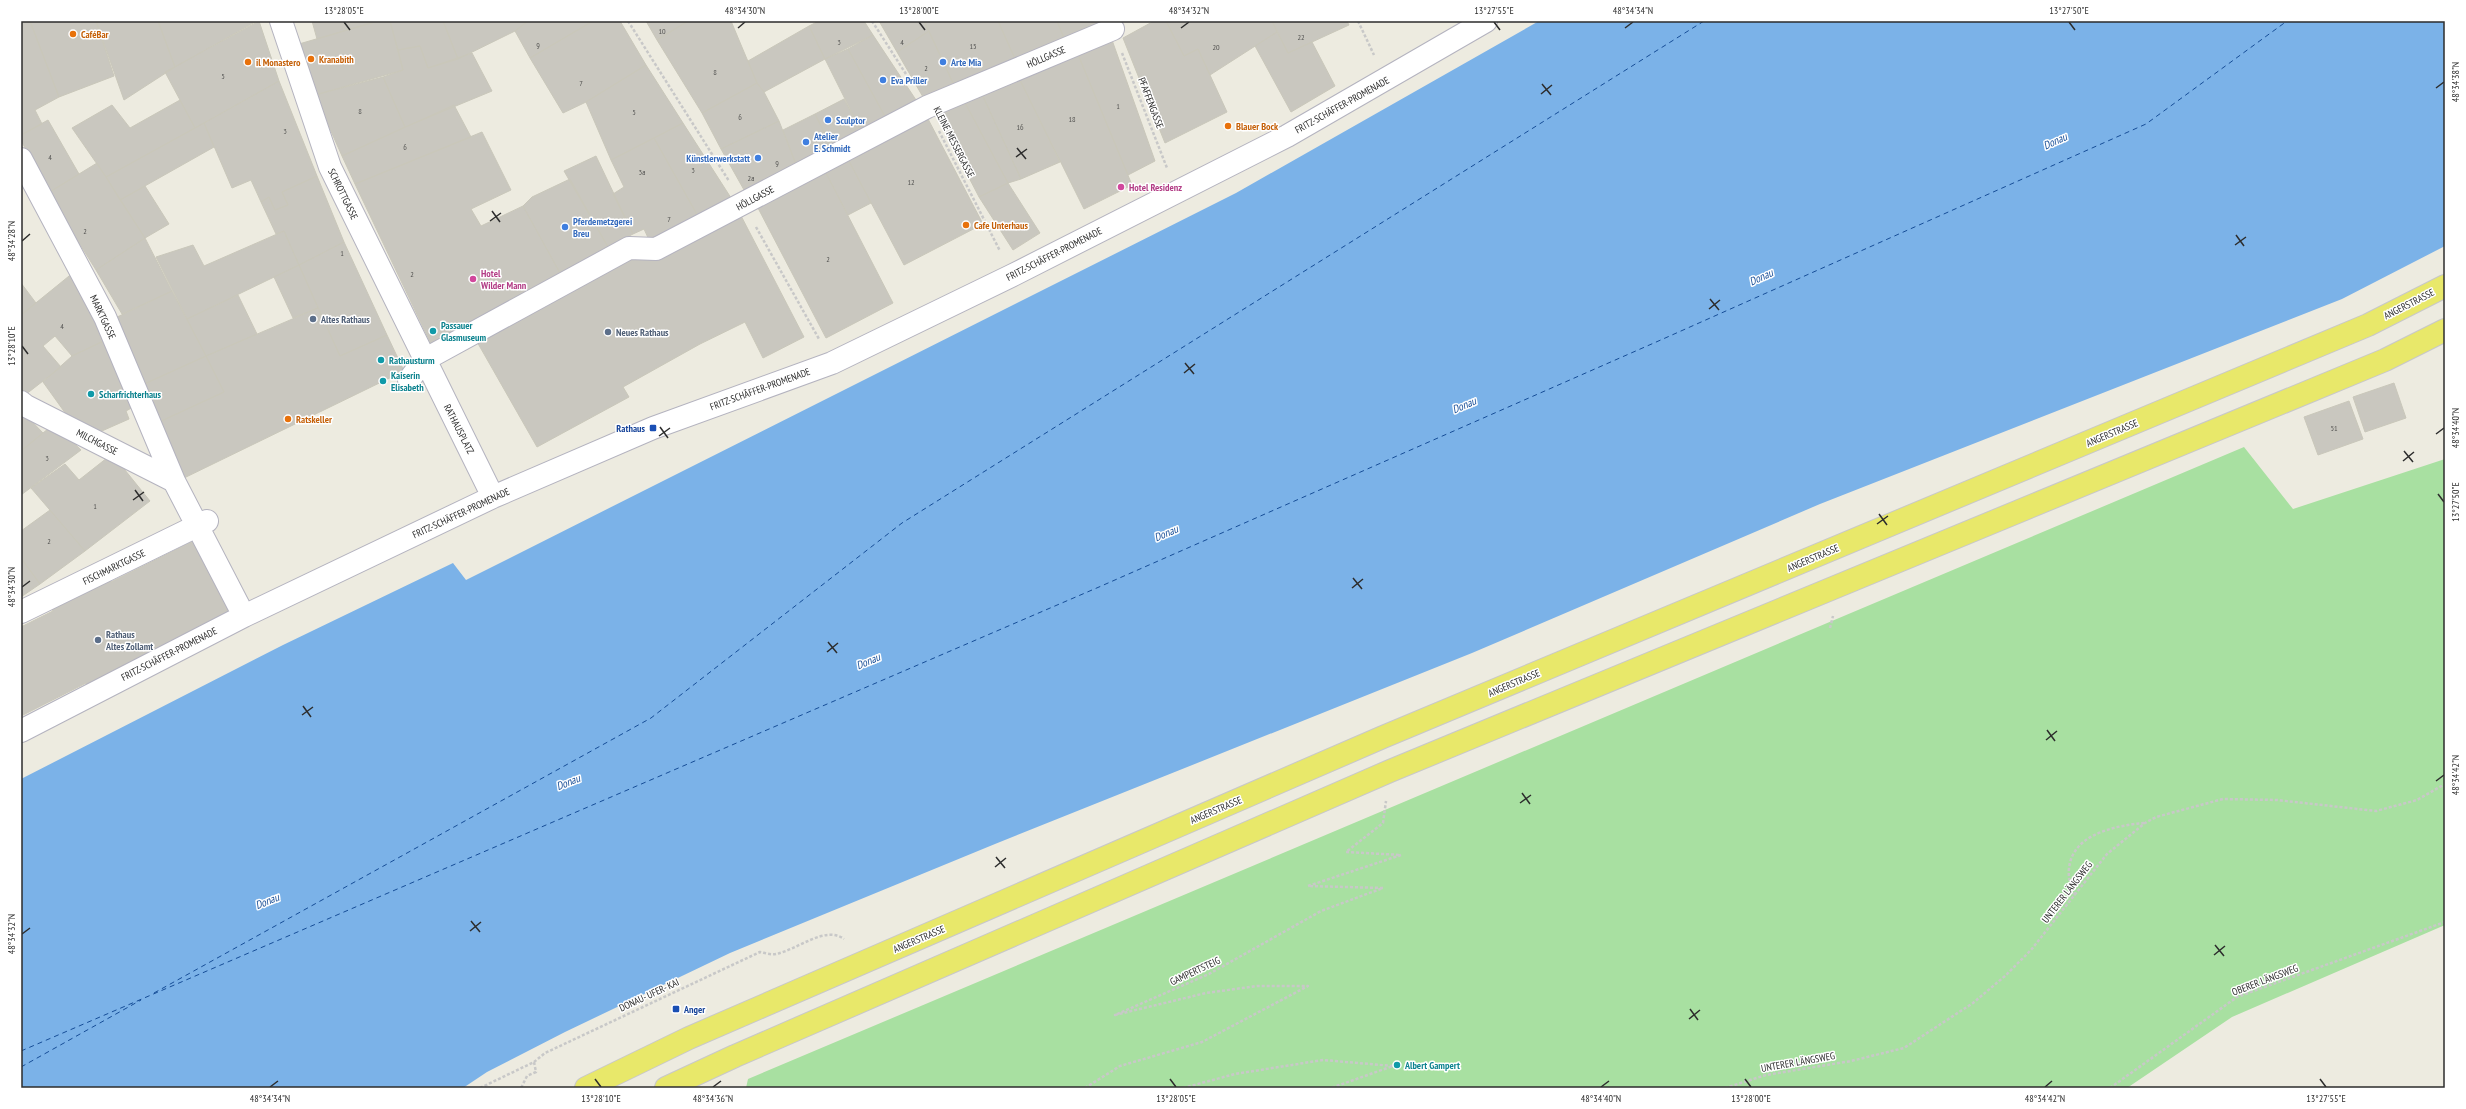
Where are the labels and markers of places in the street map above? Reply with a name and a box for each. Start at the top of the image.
place label: CaféBar [81,28,109,41]
marker: CaféBar [68,29,78,39]
place label: Kranabith [319,53,354,66]
marker: Kranabith [306,54,316,64]
place label: il Monastero [256,56,301,69]
place label: Arte Mia [950,56,981,69]
marker: il Monastero [243,57,253,67]
marker: Arte Mia [938,57,948,67]
place label: Eva Priller [891,74,927,87]
marker: Eva Priller [878,75,888,85]
place label: Sculptor [836,114,866,127]
marker: Sculptor [823,115,833,125]
place label: Blauer Bock [1236,120,1279,133]
marker: Blauer Bock [1223,121,1233,131]
place label: Atelier E. Schmidt [813,130,851,155]
marker: Atelier E. Schmidt [801,137,811,147]
place label: Künstlerwerkstatt [686,152,750,165]
marker: Künstlerwerkstatt [753,153,763,163]
place label: Hotel Residenz [1129,181,1182,194]
marker: Hotel Residenz [1116,182,1126,192]
place label: Pferdemetzgerei Breu [573,215,632,240]
place label: Cafe Unterhaus [974,219,1028,232]
marker: Cafe Unterhaus [961,220,971,230]
marker: Pferdemetzgerei Breu [560,222,570,232]
place label: Hotel Wilder Mann [480,267,527,292]
marker: Hotel Wilder Mann [468,274,478,284]
place label: Altes Rathaus [320,313,370,326]
marker: Altes Rathaus [308,314,318,324]
place label: Passauer Glasmuseum [441,319,486,344]
marker: Passauer Glasmuseum [428,326,438,336]
place label: Neues Rathaus [616,326,669,339]
marker: Neues Rathaus [603,327,613,337]
place label: Rathausturm [389,354,435,367]
marker: Rathausturm [376,355,386,365]
place label: Kaiserin Elisabeth [391,369,424,394]
marker: Kaiserin Elisabeth [378,376,388,386]
place label: Scharfrichterhaus [99,388,161,401]
marker: Scharfrichterhaus [86,389,96,399]
place label: Ratskeller [296,413,332,426]
marker: Ratskeller [283,414,293,424]
place label: Rathaus [616,422,645,435]
marker: Rathaus [648,423,658,433]
place label: Rathaus Altes Zollamt [105,628,153,653]
marker: Rathaus Altes Zollamt [93,635,103,645]
place label: Anger [683,1003,705,1016]
marker: Anger [671,1004,681,1014]
place label: Albert Gampert [1404,1059,1460,1072]
marker: Albert Gampert [1392,1060,1402,1070]

